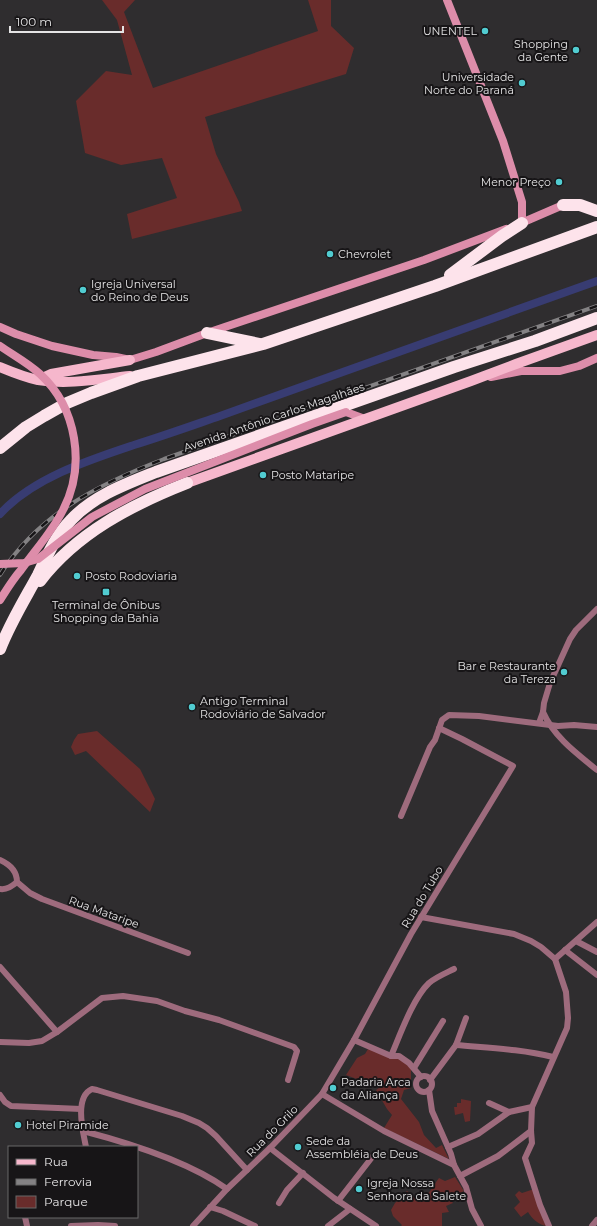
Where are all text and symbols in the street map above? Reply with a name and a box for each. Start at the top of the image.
scale bar [10,8,123,34]
text: 100 m [16,14,52,29]
place label: UNENTEL [423,24,478,38]
marker: UNENTEL [480,26,490,36]
place label: Shopping da Gente [514,37,568,64]
marker: Shopping da Gente [571,45,581,55]
place label: Universidade Norte do Paraná [424,70,514,97]
marker: Universidade Norte do Paraná [517,78,527,88]
place label: Menor Preço [481,175,551,189]
marker: Menor Preço [554,177,564,187]
place label: Chevrolet [338,247,392,261]
marker: Chevrolet [325,249,335,259]
place label: Igreja Universal do Reino de Deus [91,277,189,304]
marker: Igreja Universal do Reino de Deus [78,285,88,295]
street label: Avenida Antônio Carlos Magalhães [182,379,367,455]
place label: Posto Mataripe [271,468,355,482]
marker: Posto Mataripe [258,470,268,480]
place label: Posto Rodoviaria [85,569,177,583]
marker: Posto Rodoviaria [72,571,82,581]
marker: Terminal de Ônibus Shopping da Bahia [101,587,111,597]
place label: Terminal de Ônibus Shopping da Bahia [52,598,161,625]
place label: Bar e Restaurante da Tereza [458,659,556,686]
marker: Bar e Restaurante da Tereza [559,667,569,677]
place label: Antigo Terminal Rodoviário de Salvador [200,694,326,721]
marker: Antigo Terminal Rodoviário de Salvador [187,702,197,712]
street label: Rua do Tubo [398,863,446,931]
street label: Rua Mataripe [67,893,141,931]
place label: Padaria Arca da Aliança [341,1075,411,1102]
marker: Padaria Arca da Aliança [328,1083,338,1093]
street label: Rua do Grilo [243,1102,301,1160]
place label: Hotel Piramide [26,1118,109,1132]
marker: Hotel Piramide [13,1120,23,1130]
place label: Sede da Assembléia de Deus [306,1134,418,1161]
marker: Sede da Assembléia de Deus [293,1142,303,1152]
legend [8,1146,138,1218]
text: Rua [44,1154,68,1169]
text: Ferrovia [44,1174,92,1189]
place label: Igreja Nossa Senhora da Salete [367,1176,466,1203]
marker: Igreja Nossa Senhora da Salete [354,1184,364,1194]
text: Parque [44,1194,88,1209]

